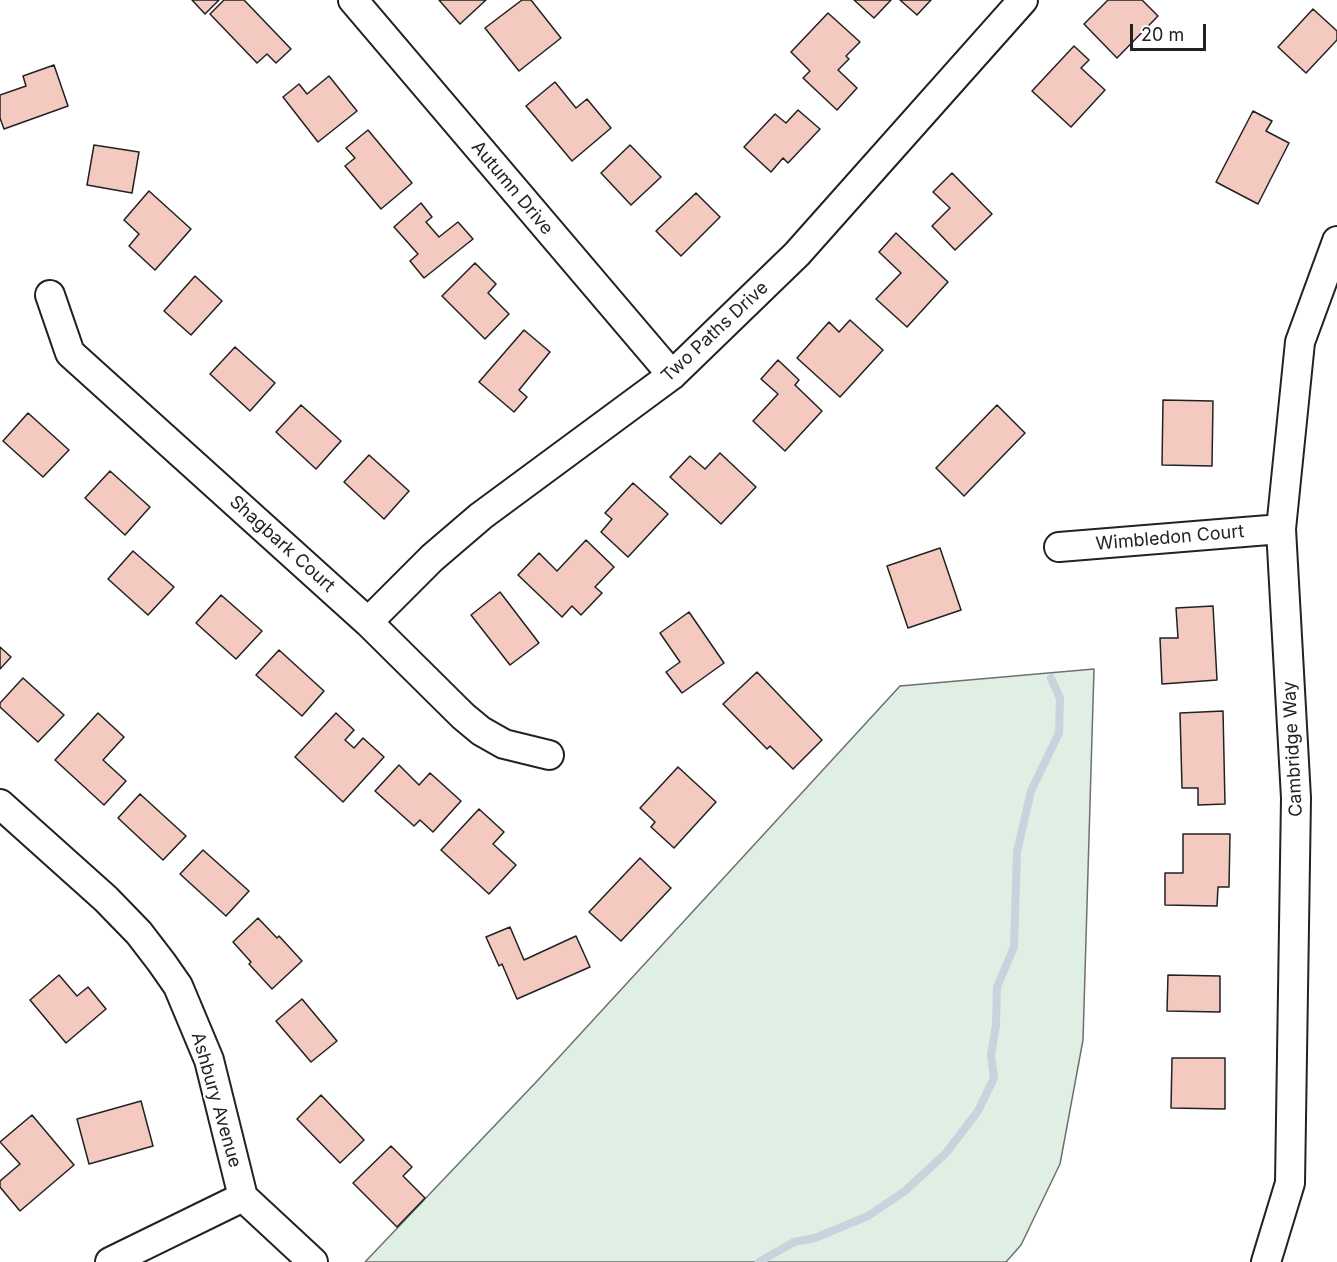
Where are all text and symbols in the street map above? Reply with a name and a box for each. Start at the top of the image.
scale bar [1133,12,1210,50]
text: 20 m [1141,24,1184,45]
street label: Autumn Drive [467,137,557,239]
street label: Two Paths Drive [657,277,773,387]
street label: Shagbark Court [225,491,339,597]
street label: Wimbledon Court [1095,521,1245,555]
street label: Cambridge Way [1279,681,1307,817]
street label: Ashbury Avenue [186,1030,246,1170]

